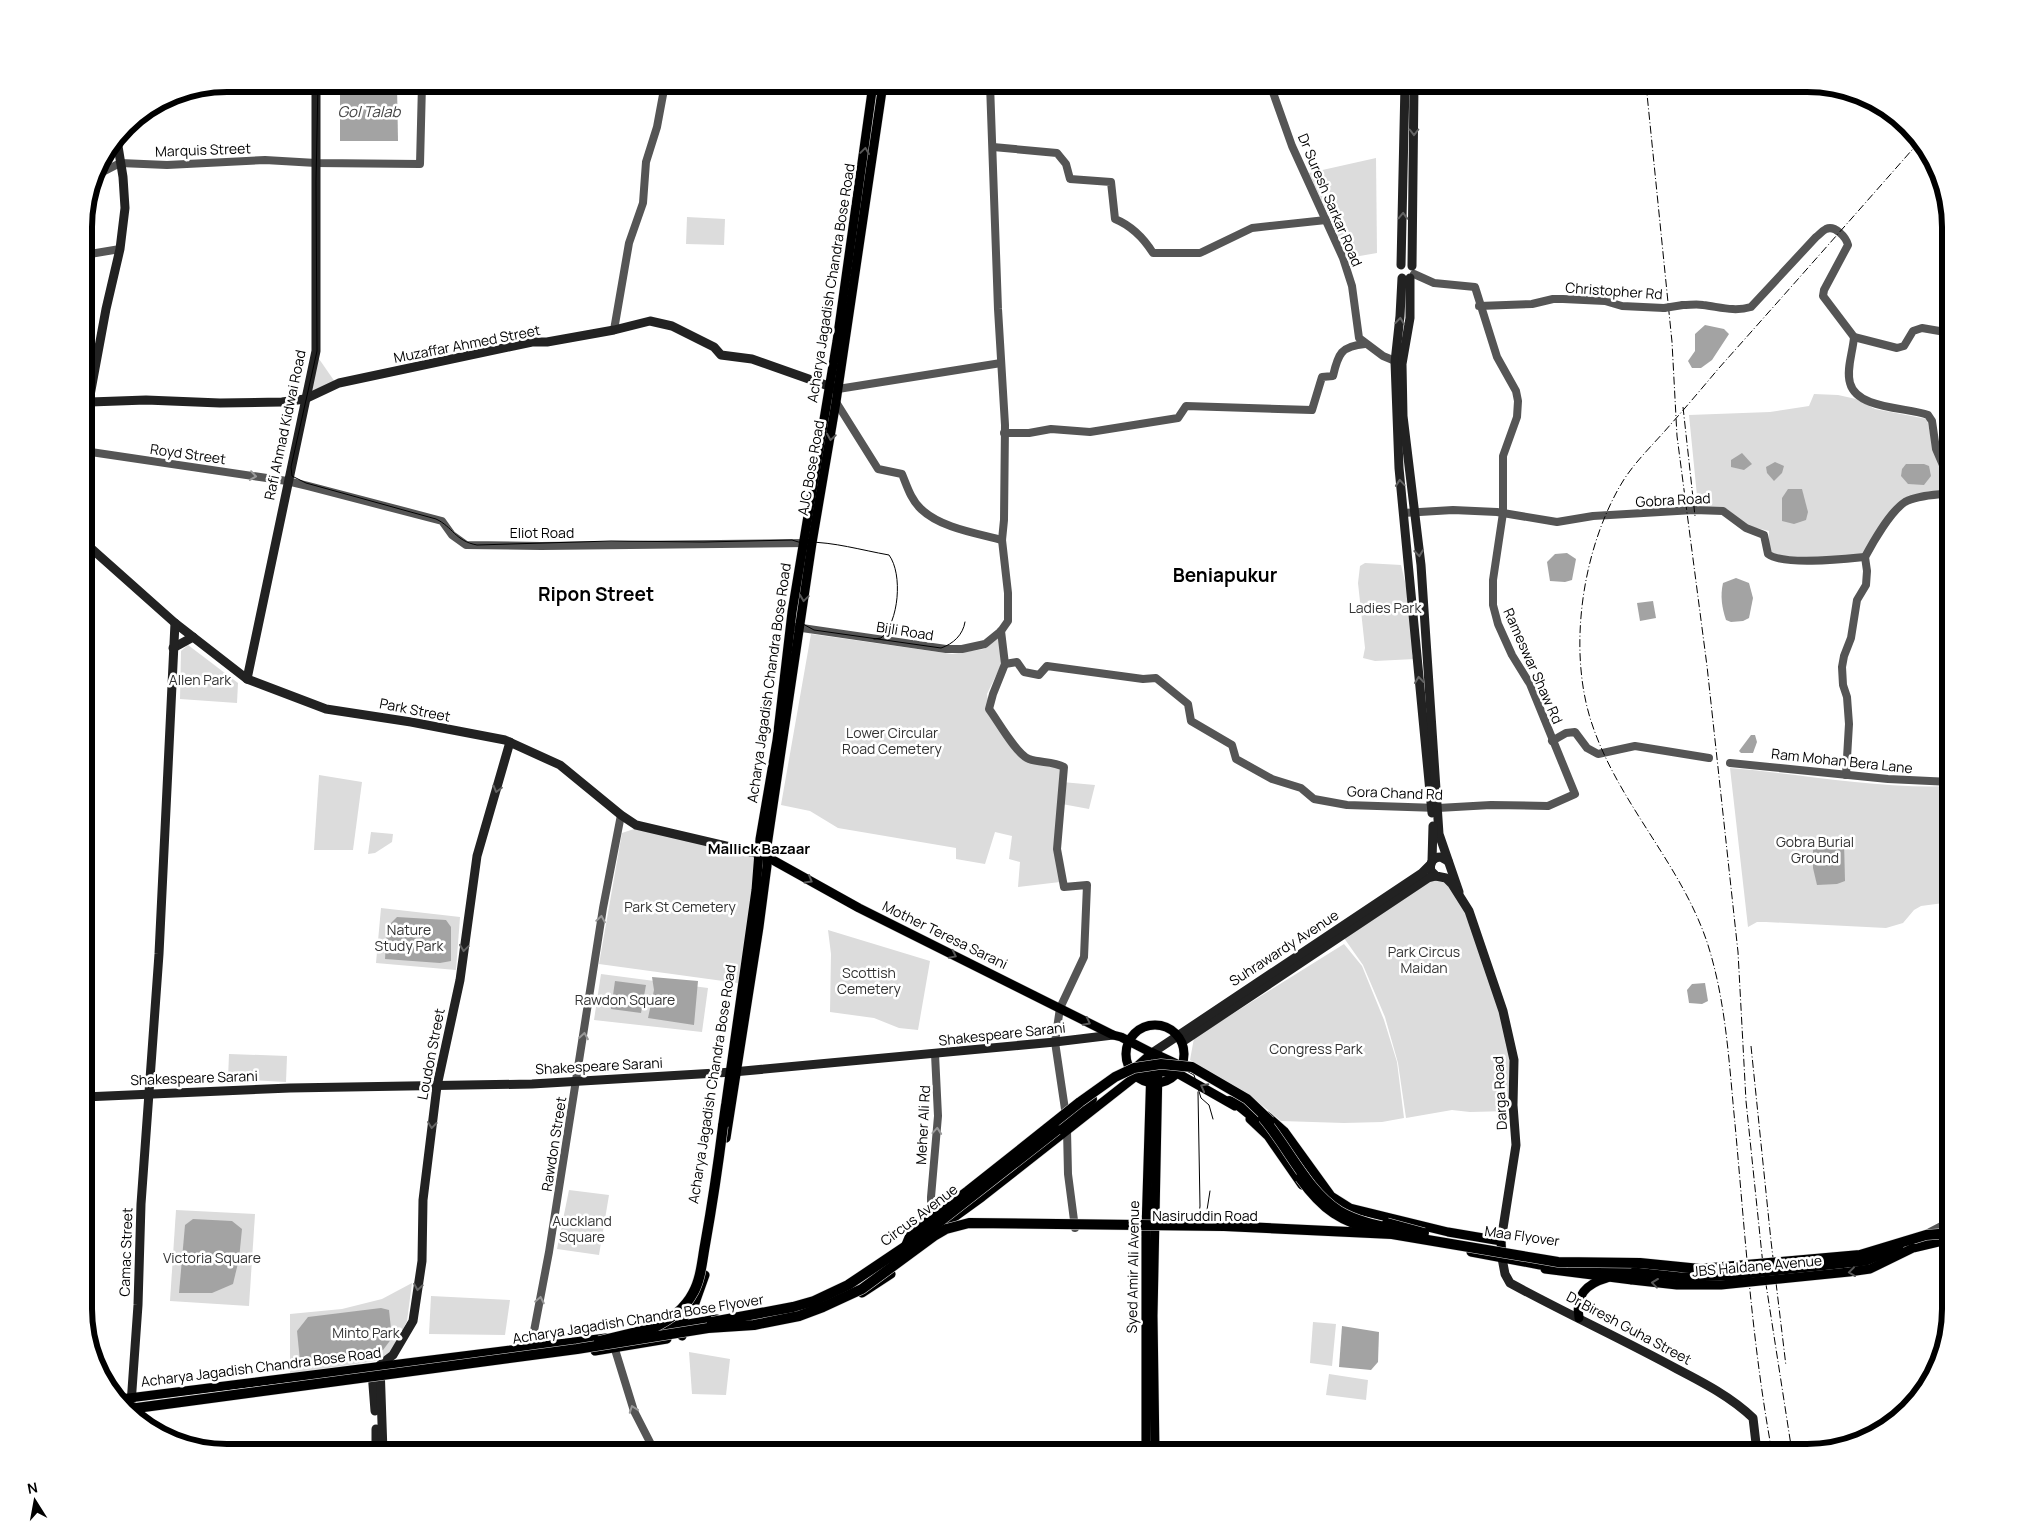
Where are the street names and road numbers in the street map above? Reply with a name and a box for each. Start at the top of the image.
street label: Dr Suresh Sarkar Road [1294,130,1367,269]
street label: Marquis Street [155,138,252,161]
street label: Acharya Jagadish Chandra Bose Road [802,162,859,404]
street label: Christopher Rd [1565,278,1663,303]
street label: Muzaffar Ahmed Street [392,320,542,367]
street label: Rafi Ahmad Kidwai Road [259,348,310,502]
street label: AJC Bose Road [793,419,828,517]
street label: Royd Street [149,439,227,468]
street label: Gobra Road [1635,488,1711,511]
street label: Eliot Road [510,523,574,542]
street label: Acharya Jagadish Chandra Bose Road [742,562,795,804]
street label: Rameswar Shaw Rd [1499,605,1568,727]
street label: Bijli Road [875,617,935,644]
street label: Park Street [378,693,453,726]
street label: Ram Mohan Bera Lane [1770,744,1914,777]
street label: Gora Chand Rd [1347,781,1443,804]
street label: Mother Teresa Sarani [880,896,1011,973]
street label: Suhrawardy Avenue [1225,905,1342,990]
street label: Acharya Jagadish Chandra Bose Road [683,963,740,1205]
street label: Loudon Street [412,1006,449,1101]
street label: Shakespeare Sarani [937,1017,1066,1050]
street label: Shakespeare Sarani [535,1053,663,1078]
street label: Darga Road [1488,1056,1511,1130]
street label: Shakespeare Sarani [130,1066,258,1089]
street label: Meher Ali Rd [911,1085,934,1165]
street label: Rawdon Street [537,1095,570,1193]
street label: Circus Avenue [876,1179,961,1250]
street label: Syed Amir Ali Avenue [1122,1200,1143,1334]
street label: Nasiruddin Road [1152,1206,1258,1225]
street label: Camac Street [114,1207,137,1297]
street label: Maa Flyover [1483,1221,1561,1250]
street label: JBS Haldane Avenue [1691,1250,1823,1281]
street label: Dr Biresh Guha Street [1563,1287,1695,1369]
street label: Acharya Jagadish Chandra Bose Flyover [511,1289,765,1348]
street label: Acharya Jagadish Chandra Bose Road [140,1342,382,1391]

